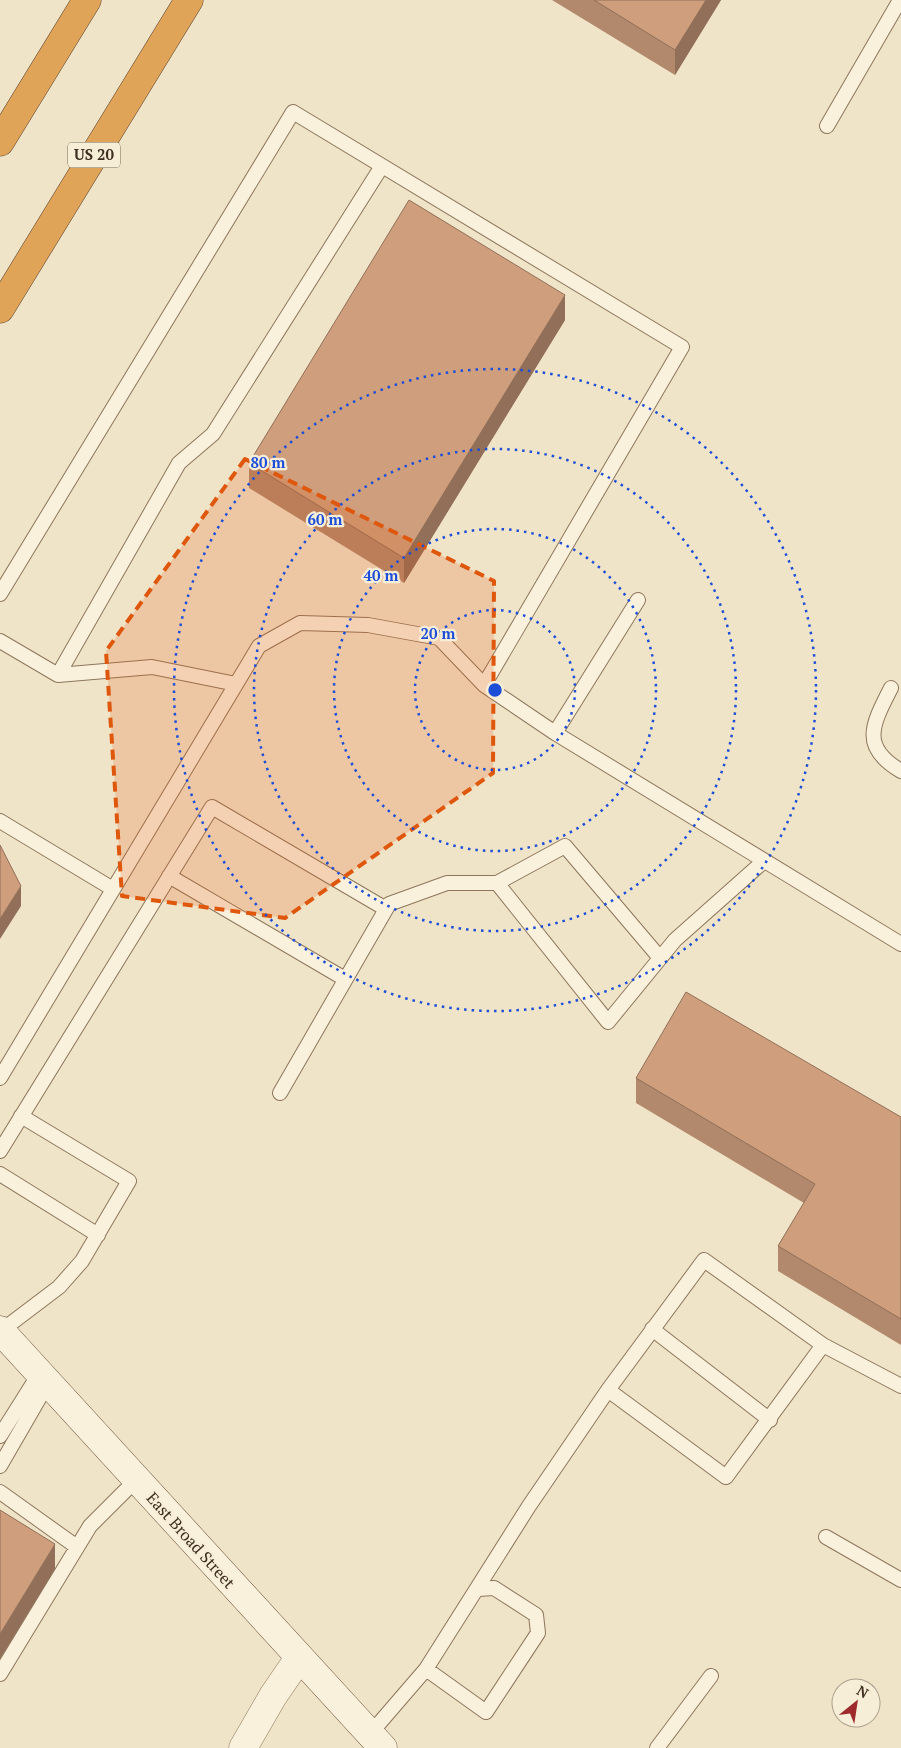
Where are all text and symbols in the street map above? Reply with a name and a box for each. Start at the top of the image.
road number: US 20 [68,142,120,168]
text: 80 m [251,452,286,472]
text: 60 m [308,509,343,529]
text: 40 m [364,565,399,585]
text: 20 m [421,623,456,643]
centre of rings [486,681,504,699]
street label: East Broad Street [142,1487,240,1593]
north arrow [831,1678,881,1728]
text: N [853,1680,872,1702]

